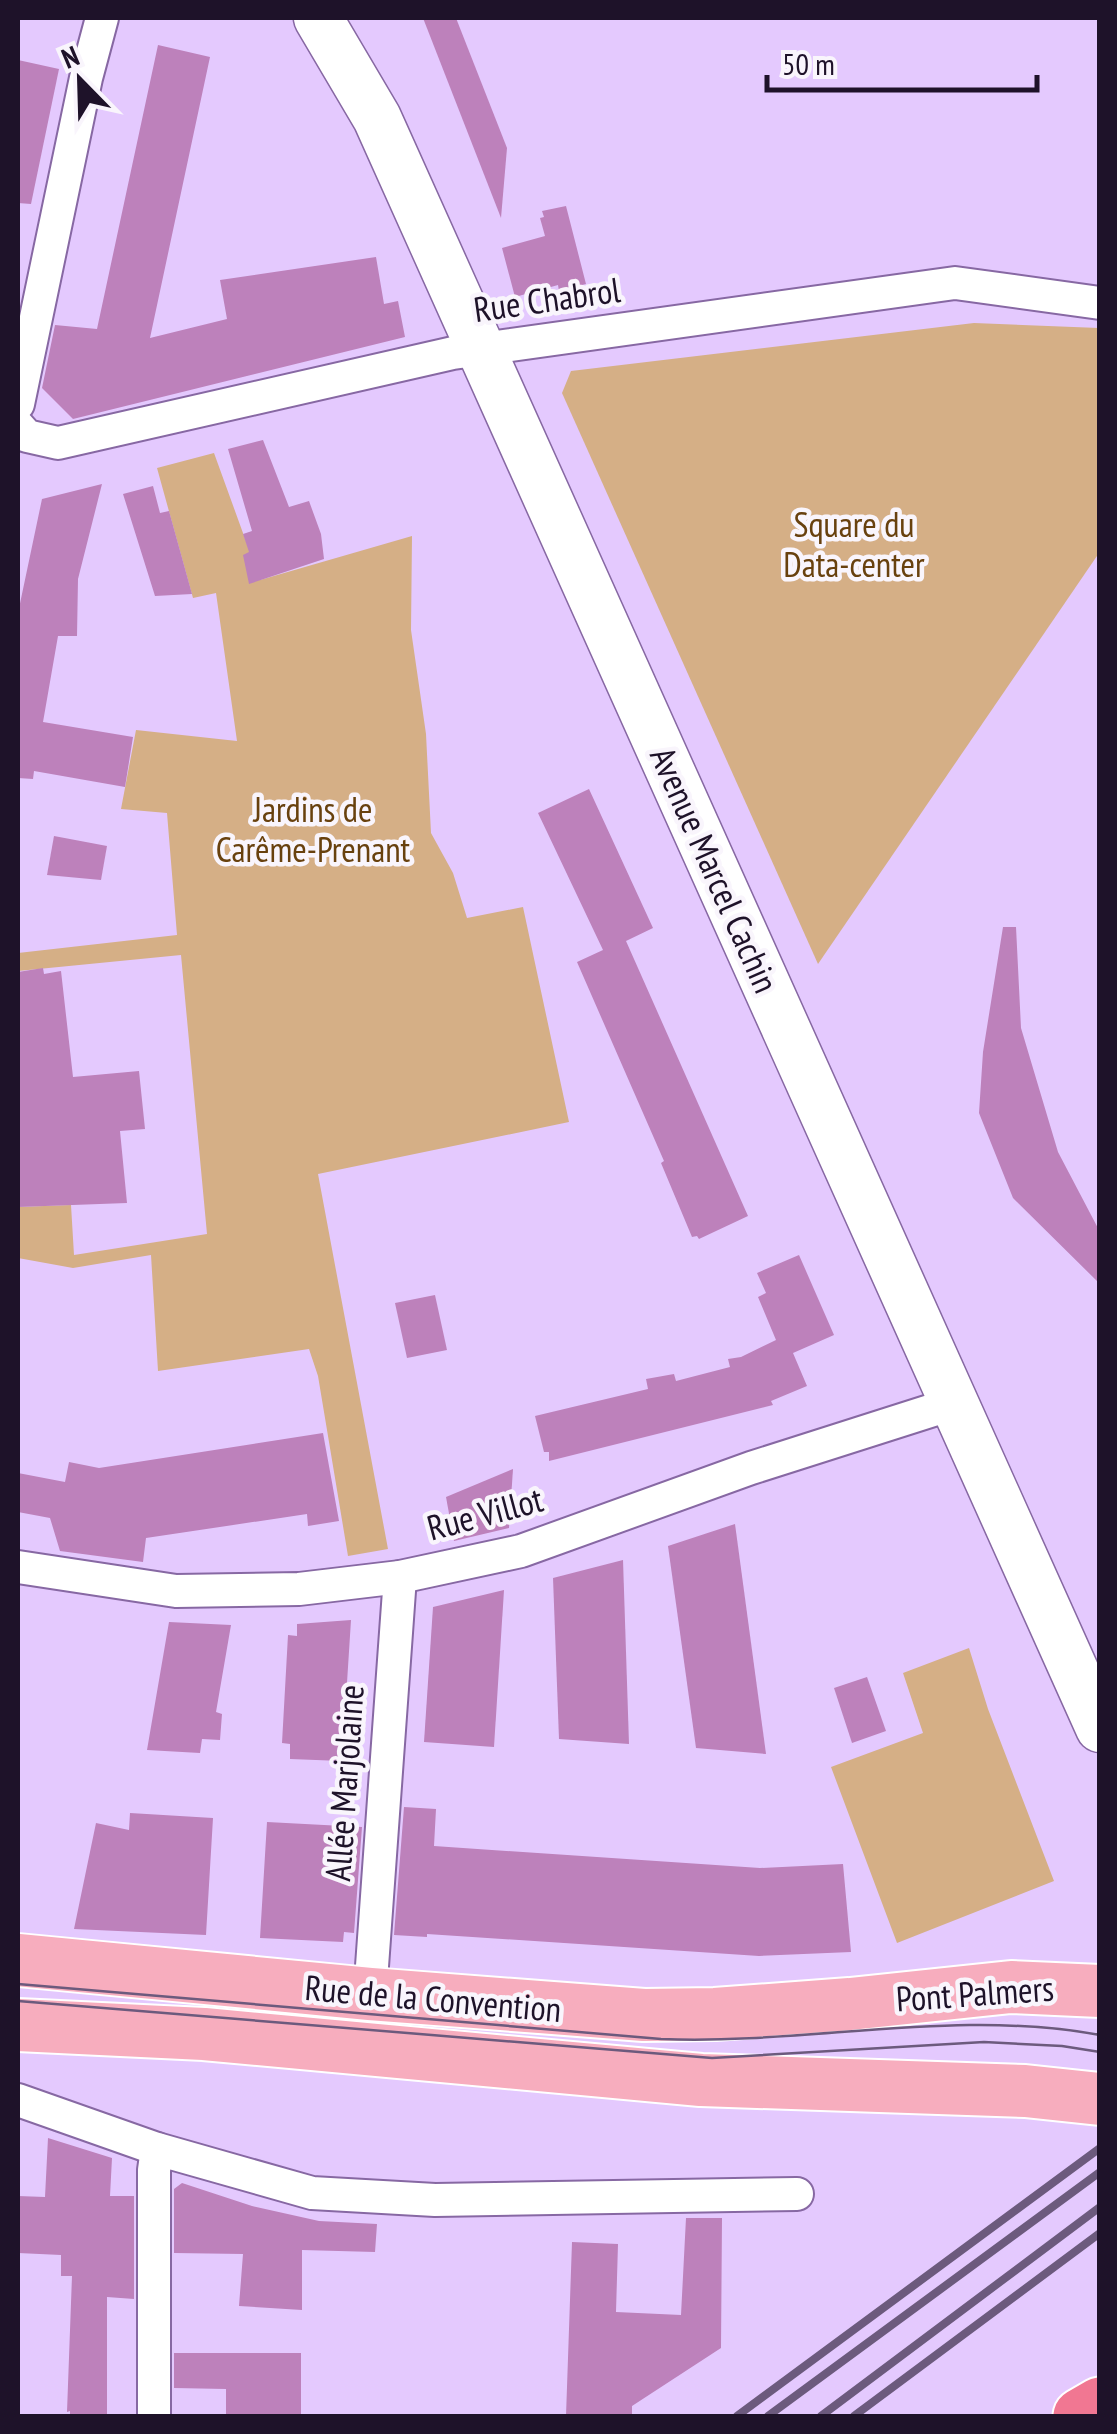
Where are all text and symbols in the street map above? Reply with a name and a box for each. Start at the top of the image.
north arrow [30,30,130,130]
scale bar [767,30,1037,92]
text: N [56,37,84,77]
text: 50 m [782,44,835,83]
street label: Rue Chabrol [471,266,623,332]
park label: Square du Data-center [783,501,925,587]
street label: Avenue Marcel Cachin [640,740,790,1000]
park label: Jardins de Carême-Prenant [216,786,411,872]
street label: Rue Villot [422,1475,548,1551]
street label: Allée Marjolaine [314,1683,374,1883]
street label: Rue de la Convention [303,1964,563,2032]
street label: Pont Palmers [895,1965,1055,2021]

